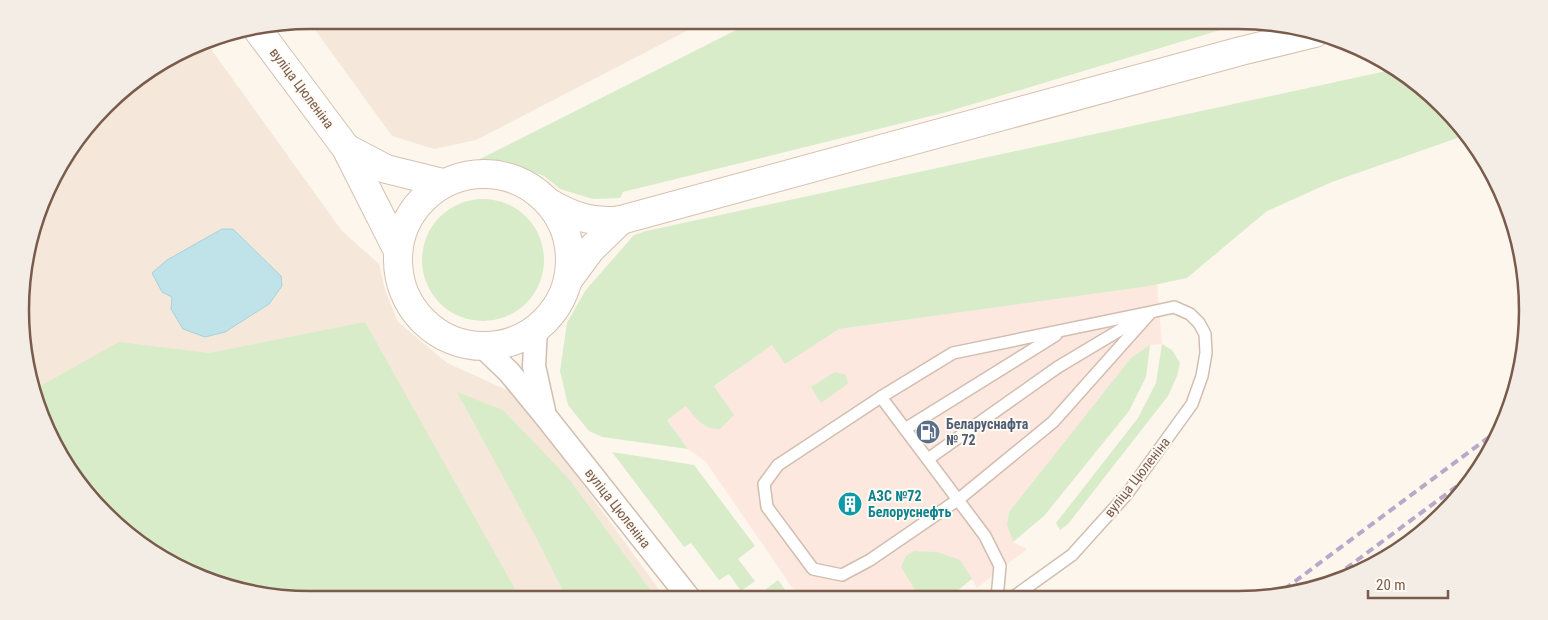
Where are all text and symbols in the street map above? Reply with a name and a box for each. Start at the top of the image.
street label: вуліца Цюленіна [266,45,338,131]
place label: Беларуснафта № 72 [946,416,1029,448]
fuel station icon: Беларуснафта № 72 [915,419,941,445]
street label: вуліца Цюленіна [1101,434,1173,520]
street label: вуліца Цюленіна [582,465,654,551]
place label: АЗС №72 Белоруснефть [868,488,951,520]
building icon: АЗС №72 Белоруснефть [837,491,863,517]
scale bar [1368,568,1448,600]
text: 20 m [1376,576,1406,594]

